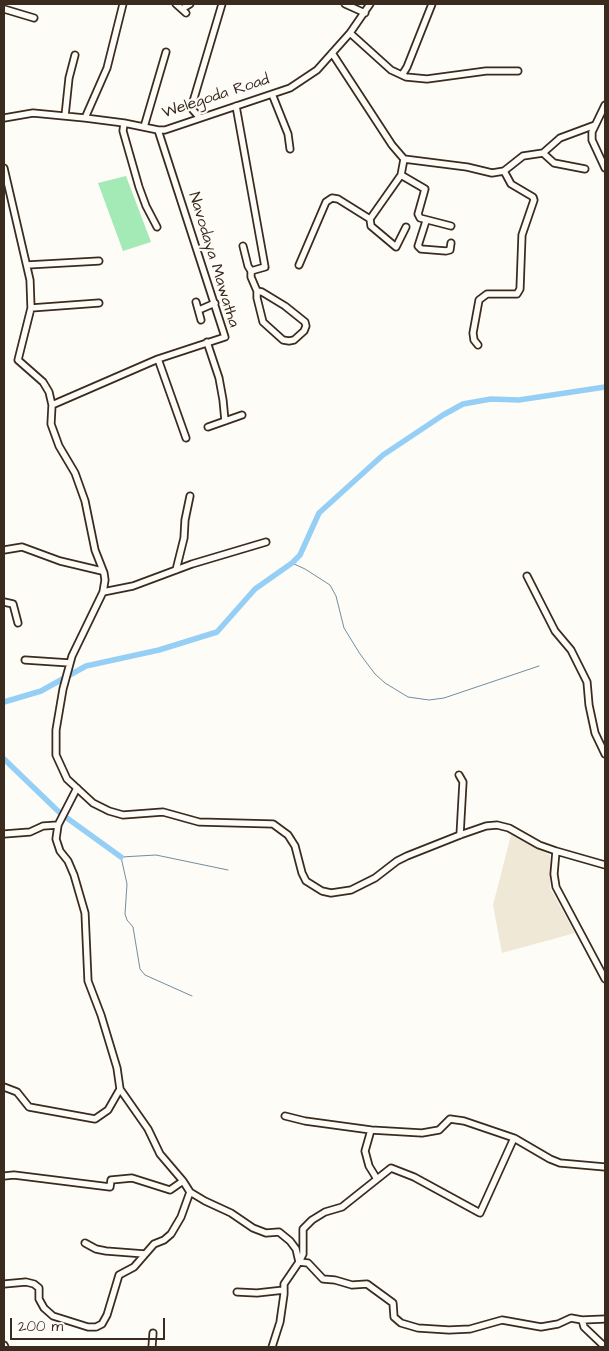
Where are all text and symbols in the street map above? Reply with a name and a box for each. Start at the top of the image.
street label: Welegoda Road [160,71,272,123]
street label: Navodaya Mawatha [183,190,243,330]
scale bar [12,1308,168,1340]
text: 200 m [18,1316,63,1337]

